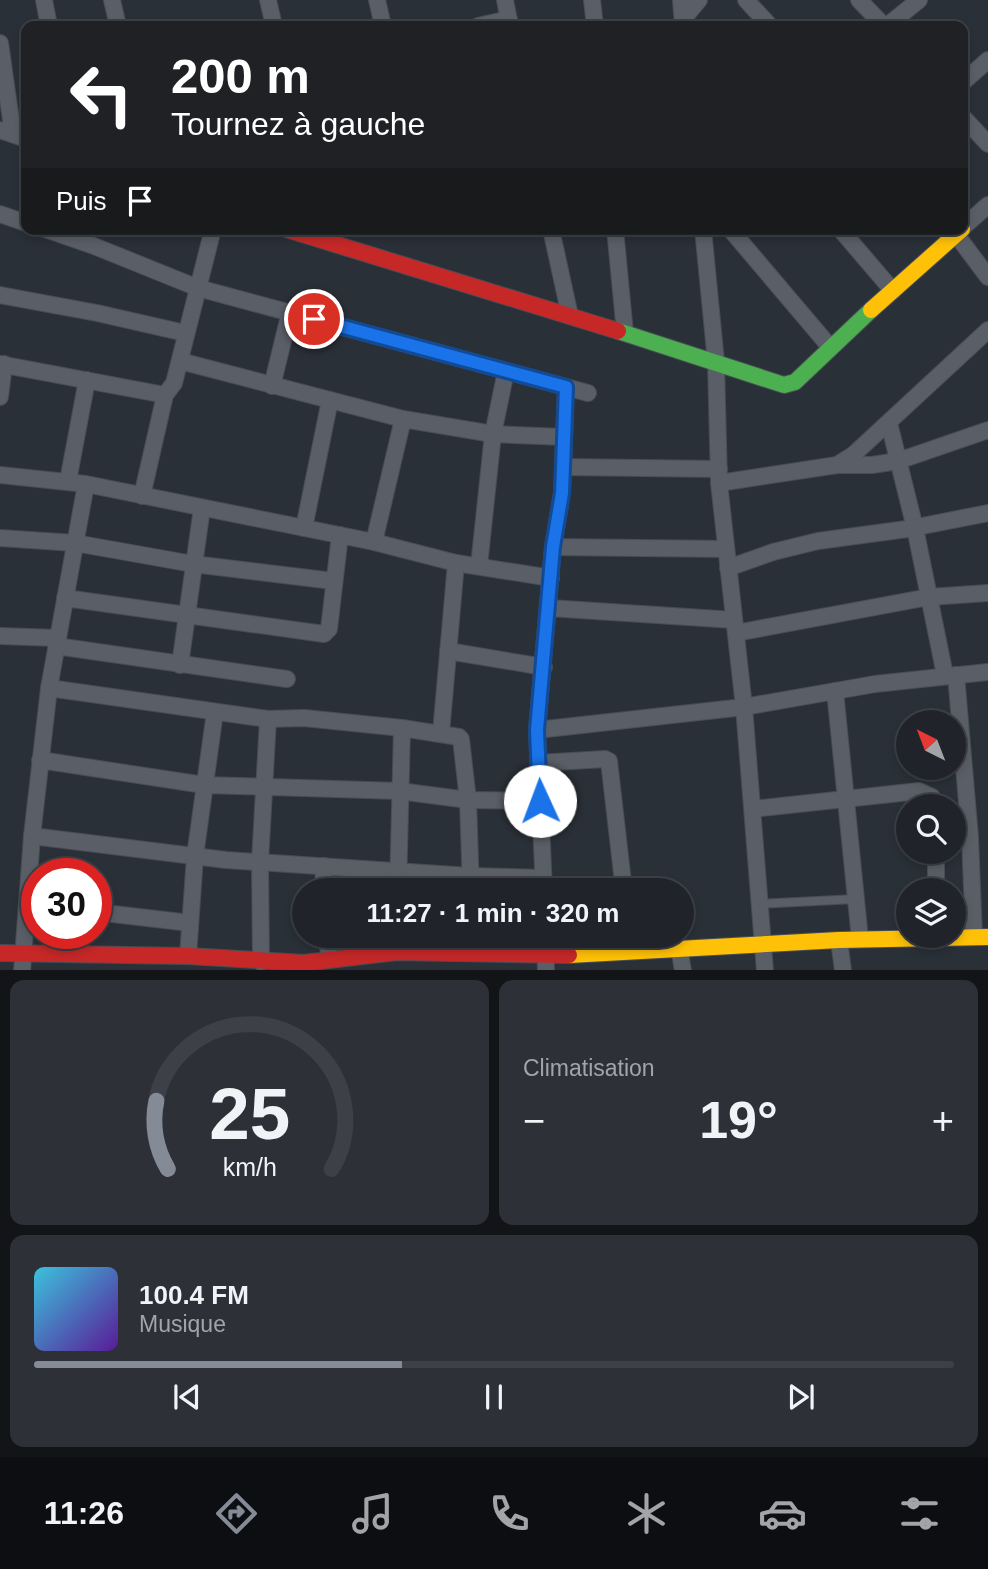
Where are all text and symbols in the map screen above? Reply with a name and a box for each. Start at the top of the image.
icon: left [56,49,147,140]
text: 200 m [171,49,310,103]
text: Tournez à gauche [171,106,425,142]
icon: arrive [121,182,159,220]
text: Puis [56,186,107,216]
pin [284,289,344,349]
icon: arrive [295,300,333,338]
north arrow [896,710,966,780]
map controls [896,710,966,948]
position arrow [503,764,577,838]
button: search [896,794,966,864]
speed limit sign: 30 [21,858,112,949]
button: layers [896,878,966,948]
text: 11:27 · 1 min · 320 m [367,898,619,928]
text: Climatisation [523,1055,655,1081]
text: 25 [209,1073,290,1154]
text: 19° [699,1091,778,1149]
text: − [523,1100,545,1142]
text: + [932,1100,954,1142]
text: km/h [222,1152,277,1180]
text: 100.4 FM [139,1280,249,1310]
text: Musique [139,1311,226,1337]
icon: previous [168,1378,206,1416]
icon: pause [475,1378,513,1416]
icon: next [782,1378,820,1416]
icon: directions [212,1489,261,1538]
icon: music [348,1489,397,1538]
icon: phone [485,1489,534,1538]
icon: climate [622,1489,671,1538]
icon: car [758,1489,807,1538]
icon: filters [895,1489,944,1538]
text: 11:26 [44,1495,124,1531]

